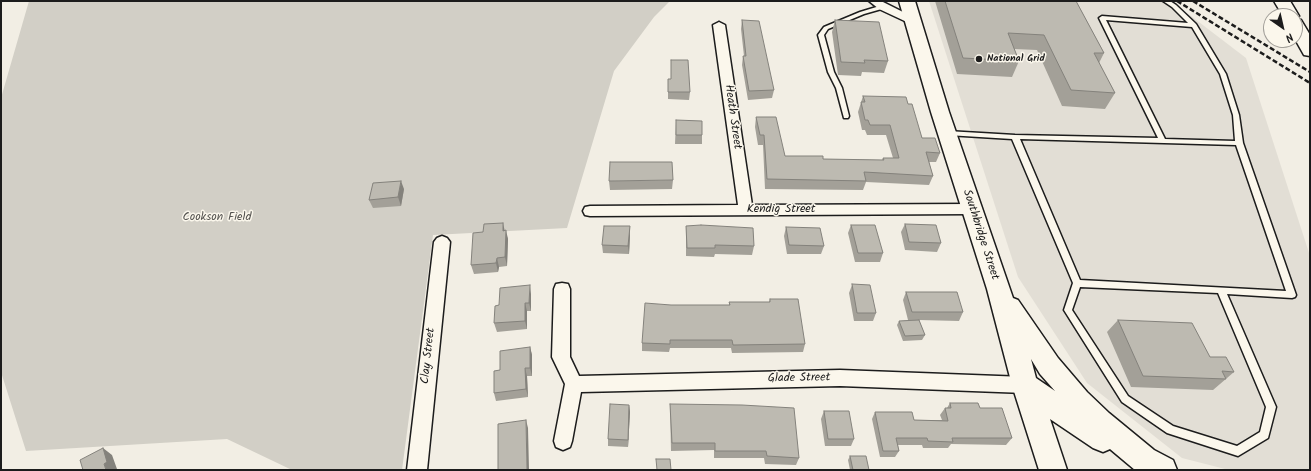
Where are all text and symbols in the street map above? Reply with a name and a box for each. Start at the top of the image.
north arrow [1263,8,1303,48]
text: N [1281,28,1297,47]
place label: National Grid [987,53,1045,65]
marker: National Grid [974,54,984,64]
street label: Heath Street [720,84,744,150]
street label: Southbridge Street [959,188,1001,282]
street label: Kendig Street [747,203,815,217]
park label: Cookson Field [183,211,251,225]
street label: Clay Street [419,327,439,385]
street label: Glade Street [768,371,830,387]

